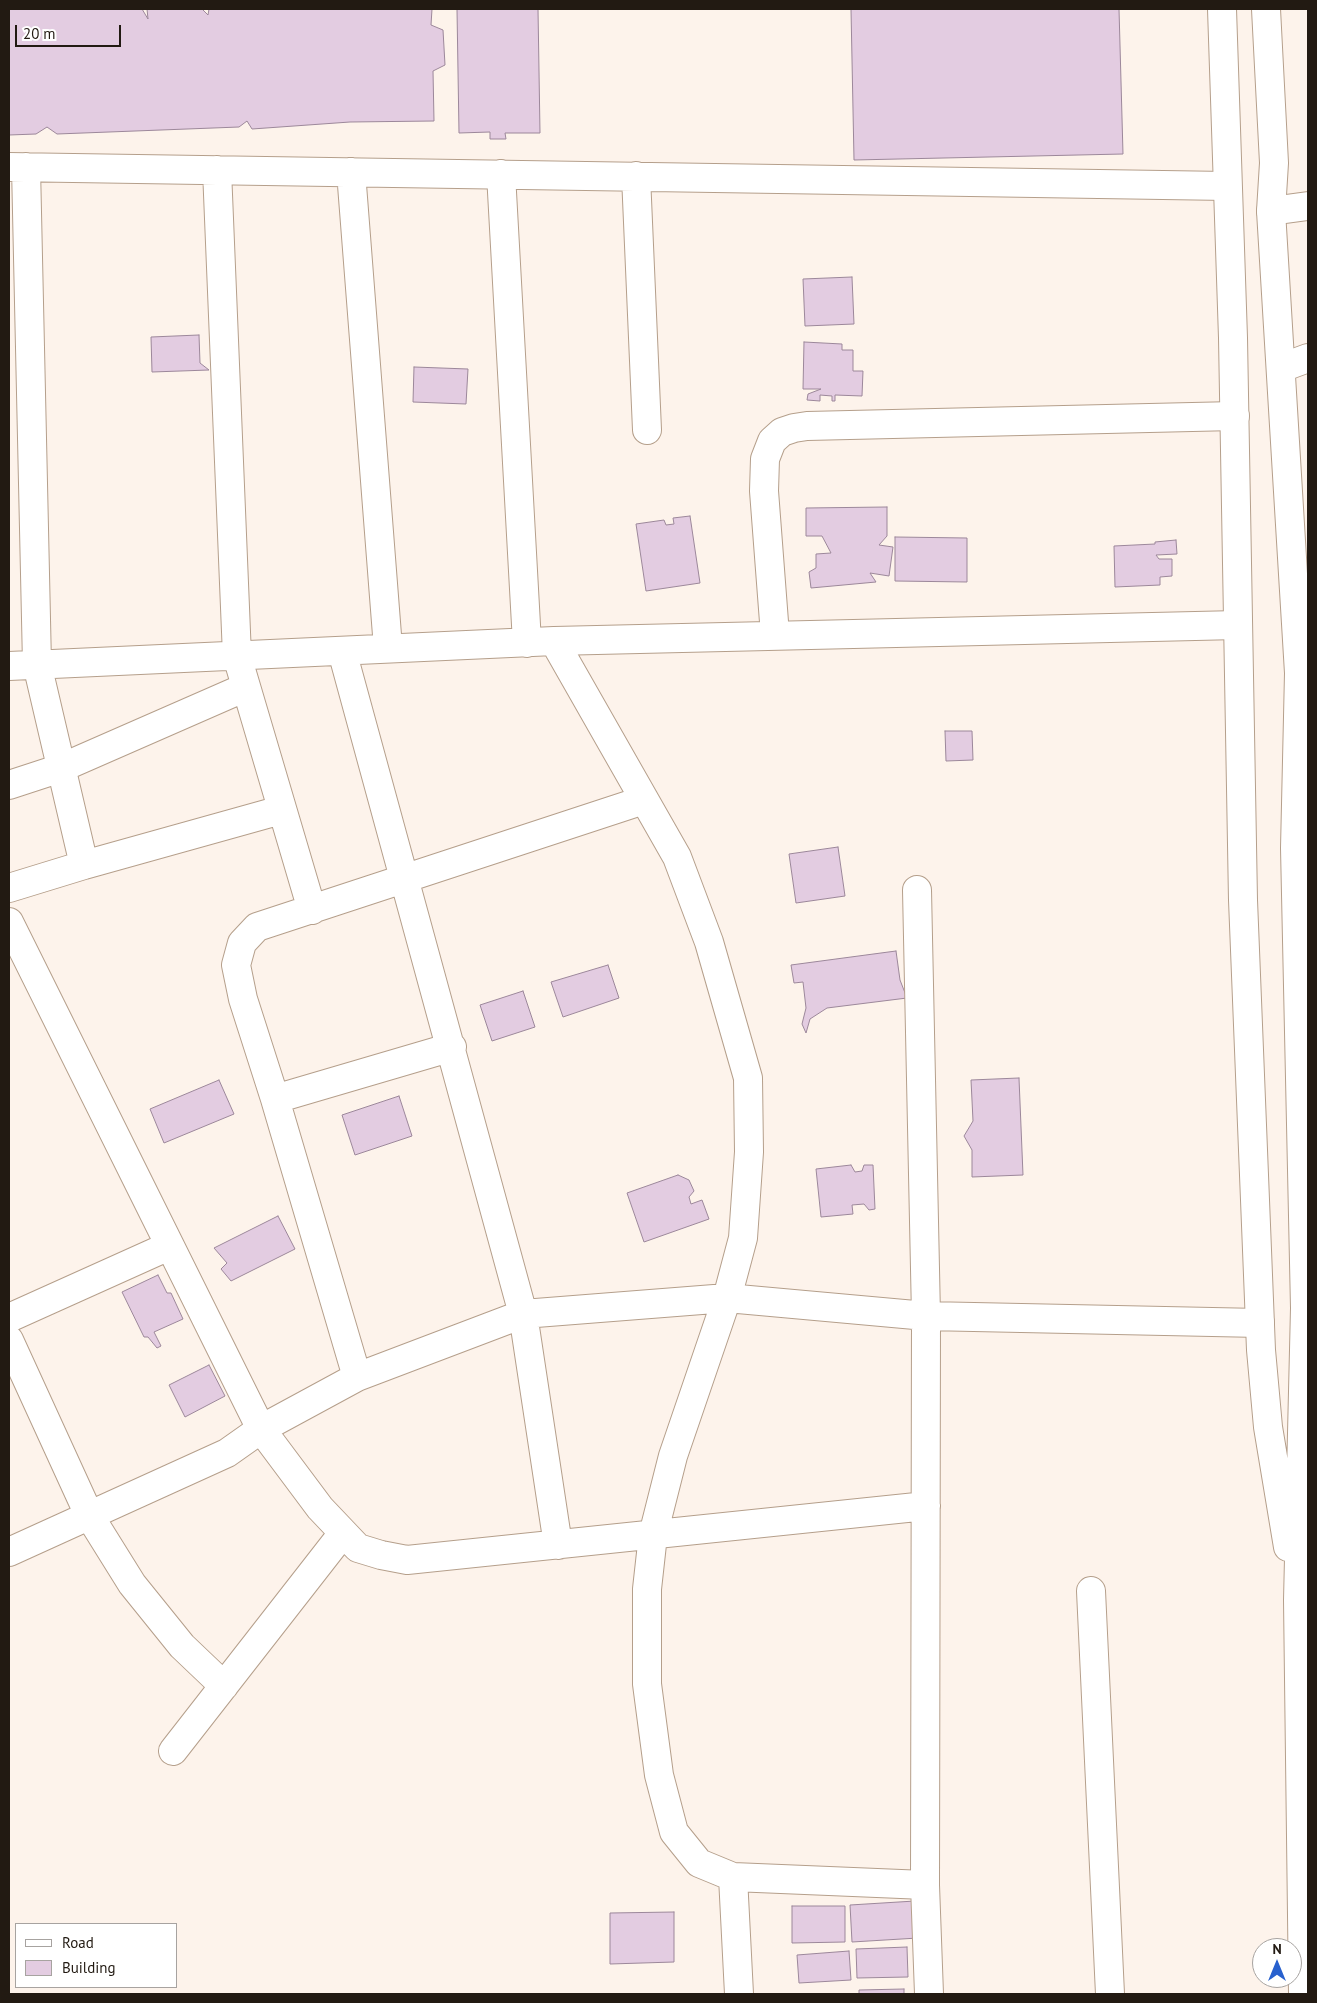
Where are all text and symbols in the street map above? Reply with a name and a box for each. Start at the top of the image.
scale bar [18,15,124,47]
text: 20 m [23,24,56,43]
legend [15,1923,178,1988]
text: Road [62,1933,94,1952]
north arrow [1252,1938,1302,1988]
text: N [1272,1940,1282,1958]
text: Building [62,1958,116,1977]

